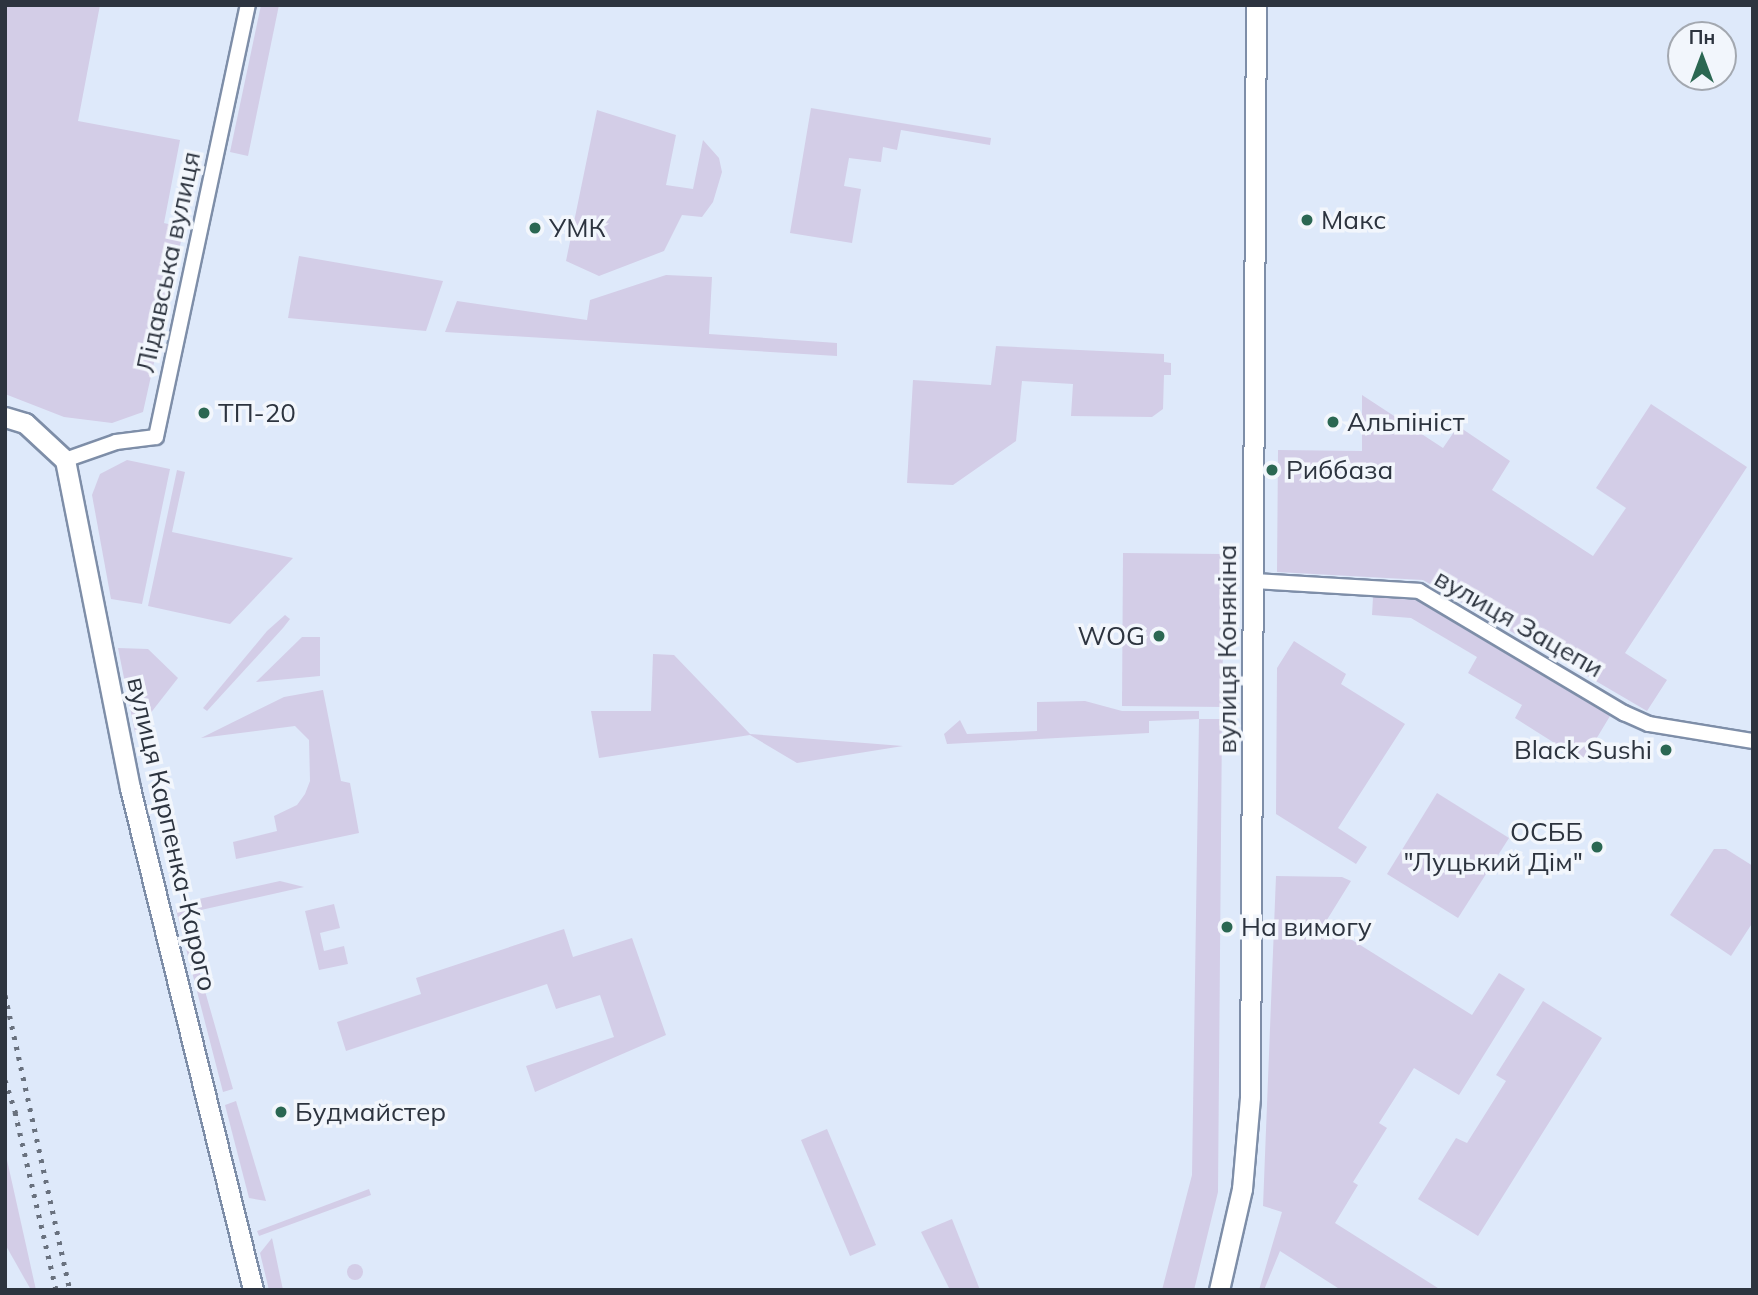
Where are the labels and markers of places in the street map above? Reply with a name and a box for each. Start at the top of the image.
place label: Макс [1321,204,1386,236]
place label: УМК [549,212,606,244]
marker: Макс [1299,212,1315,228]
marker: УМК [527,220,543,236]
place label: ТП-20 [218,397,296,429]
marker: ТП-20 [196,405,212,421]
place label: Альпініст [1347,406,1465,438]
marker: Альпініст [1325,414,1341,430]
place label: Риббаза [1286,454,1393,486]
marker: Риббаза [1264,462,1280,478]
place label: WOG [1077,620,1145,652]
marker: WOG [1151,628,1167,644]
place label: Black Sushi [1514,734,1652,766]
marker: Black Sushi [1658,742,1674,758]
place label: ОСББ "Луцький Дім" [1403,816,1583,878]
marker: ОСББ "Луцький Дім" [1589,839,1605,855]
place label: На вимогу [1241,911,1372,943]
marker: На вимогу [1219,919,1235,935]
place label: Будмайстер [295,1096,446,1128]
marker: Будмайстер [273,1104,289,1120]

